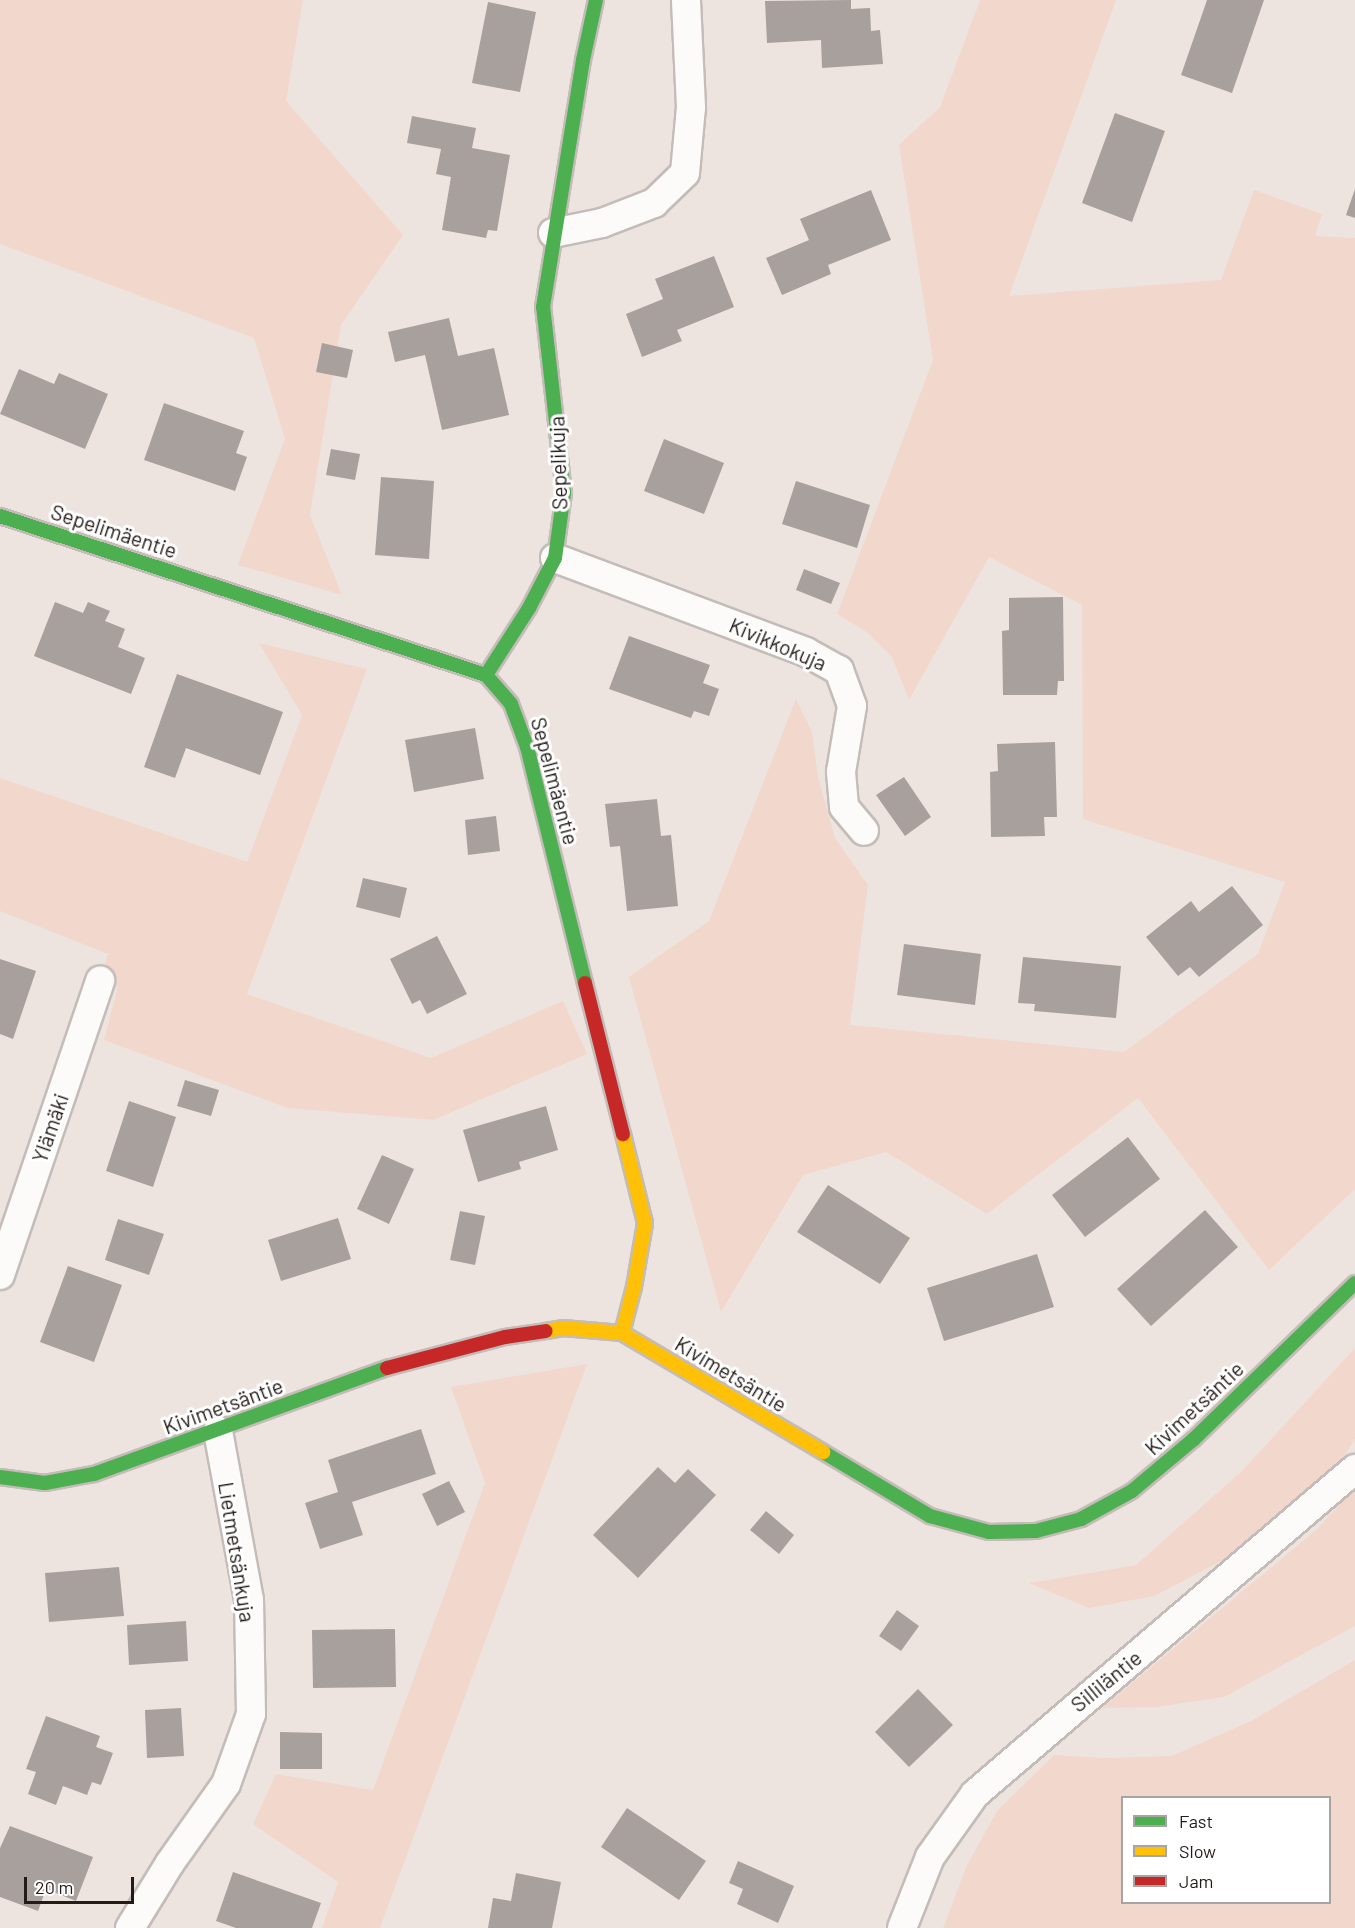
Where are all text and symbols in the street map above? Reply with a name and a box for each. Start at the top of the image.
street label: Sepelikuja [544,416,572,510]
street label: Sepelimäentie [48,499,180,563]
street label: Kivikkokuja [726,612,830,676]
street label: Sepelimäentie [526,715,584,847]
street label: Ylämäki [26,1090,74,1166]
street label: Kivimetsäntie [671,1331,791,1417]
street label: Kivimetsäntie [1139,1356,1249,1460]
street label: Kivimetsäntie [160,1373,286,1439]
street label: Lietmetsänkuja [213,1480,261,1624]
street label: Silliläntie [1066,1645,1146,1717]
legend [1121,1796,1331,1904]
text: Fast [1179,1810,1213,1832]
text: Slow [1179,1840,1216,1862]
scale bar [27,1865,136,1903]
text: Jam [1179,1870,1213,1892]
text: 20 m [35,1876,73,1898]

